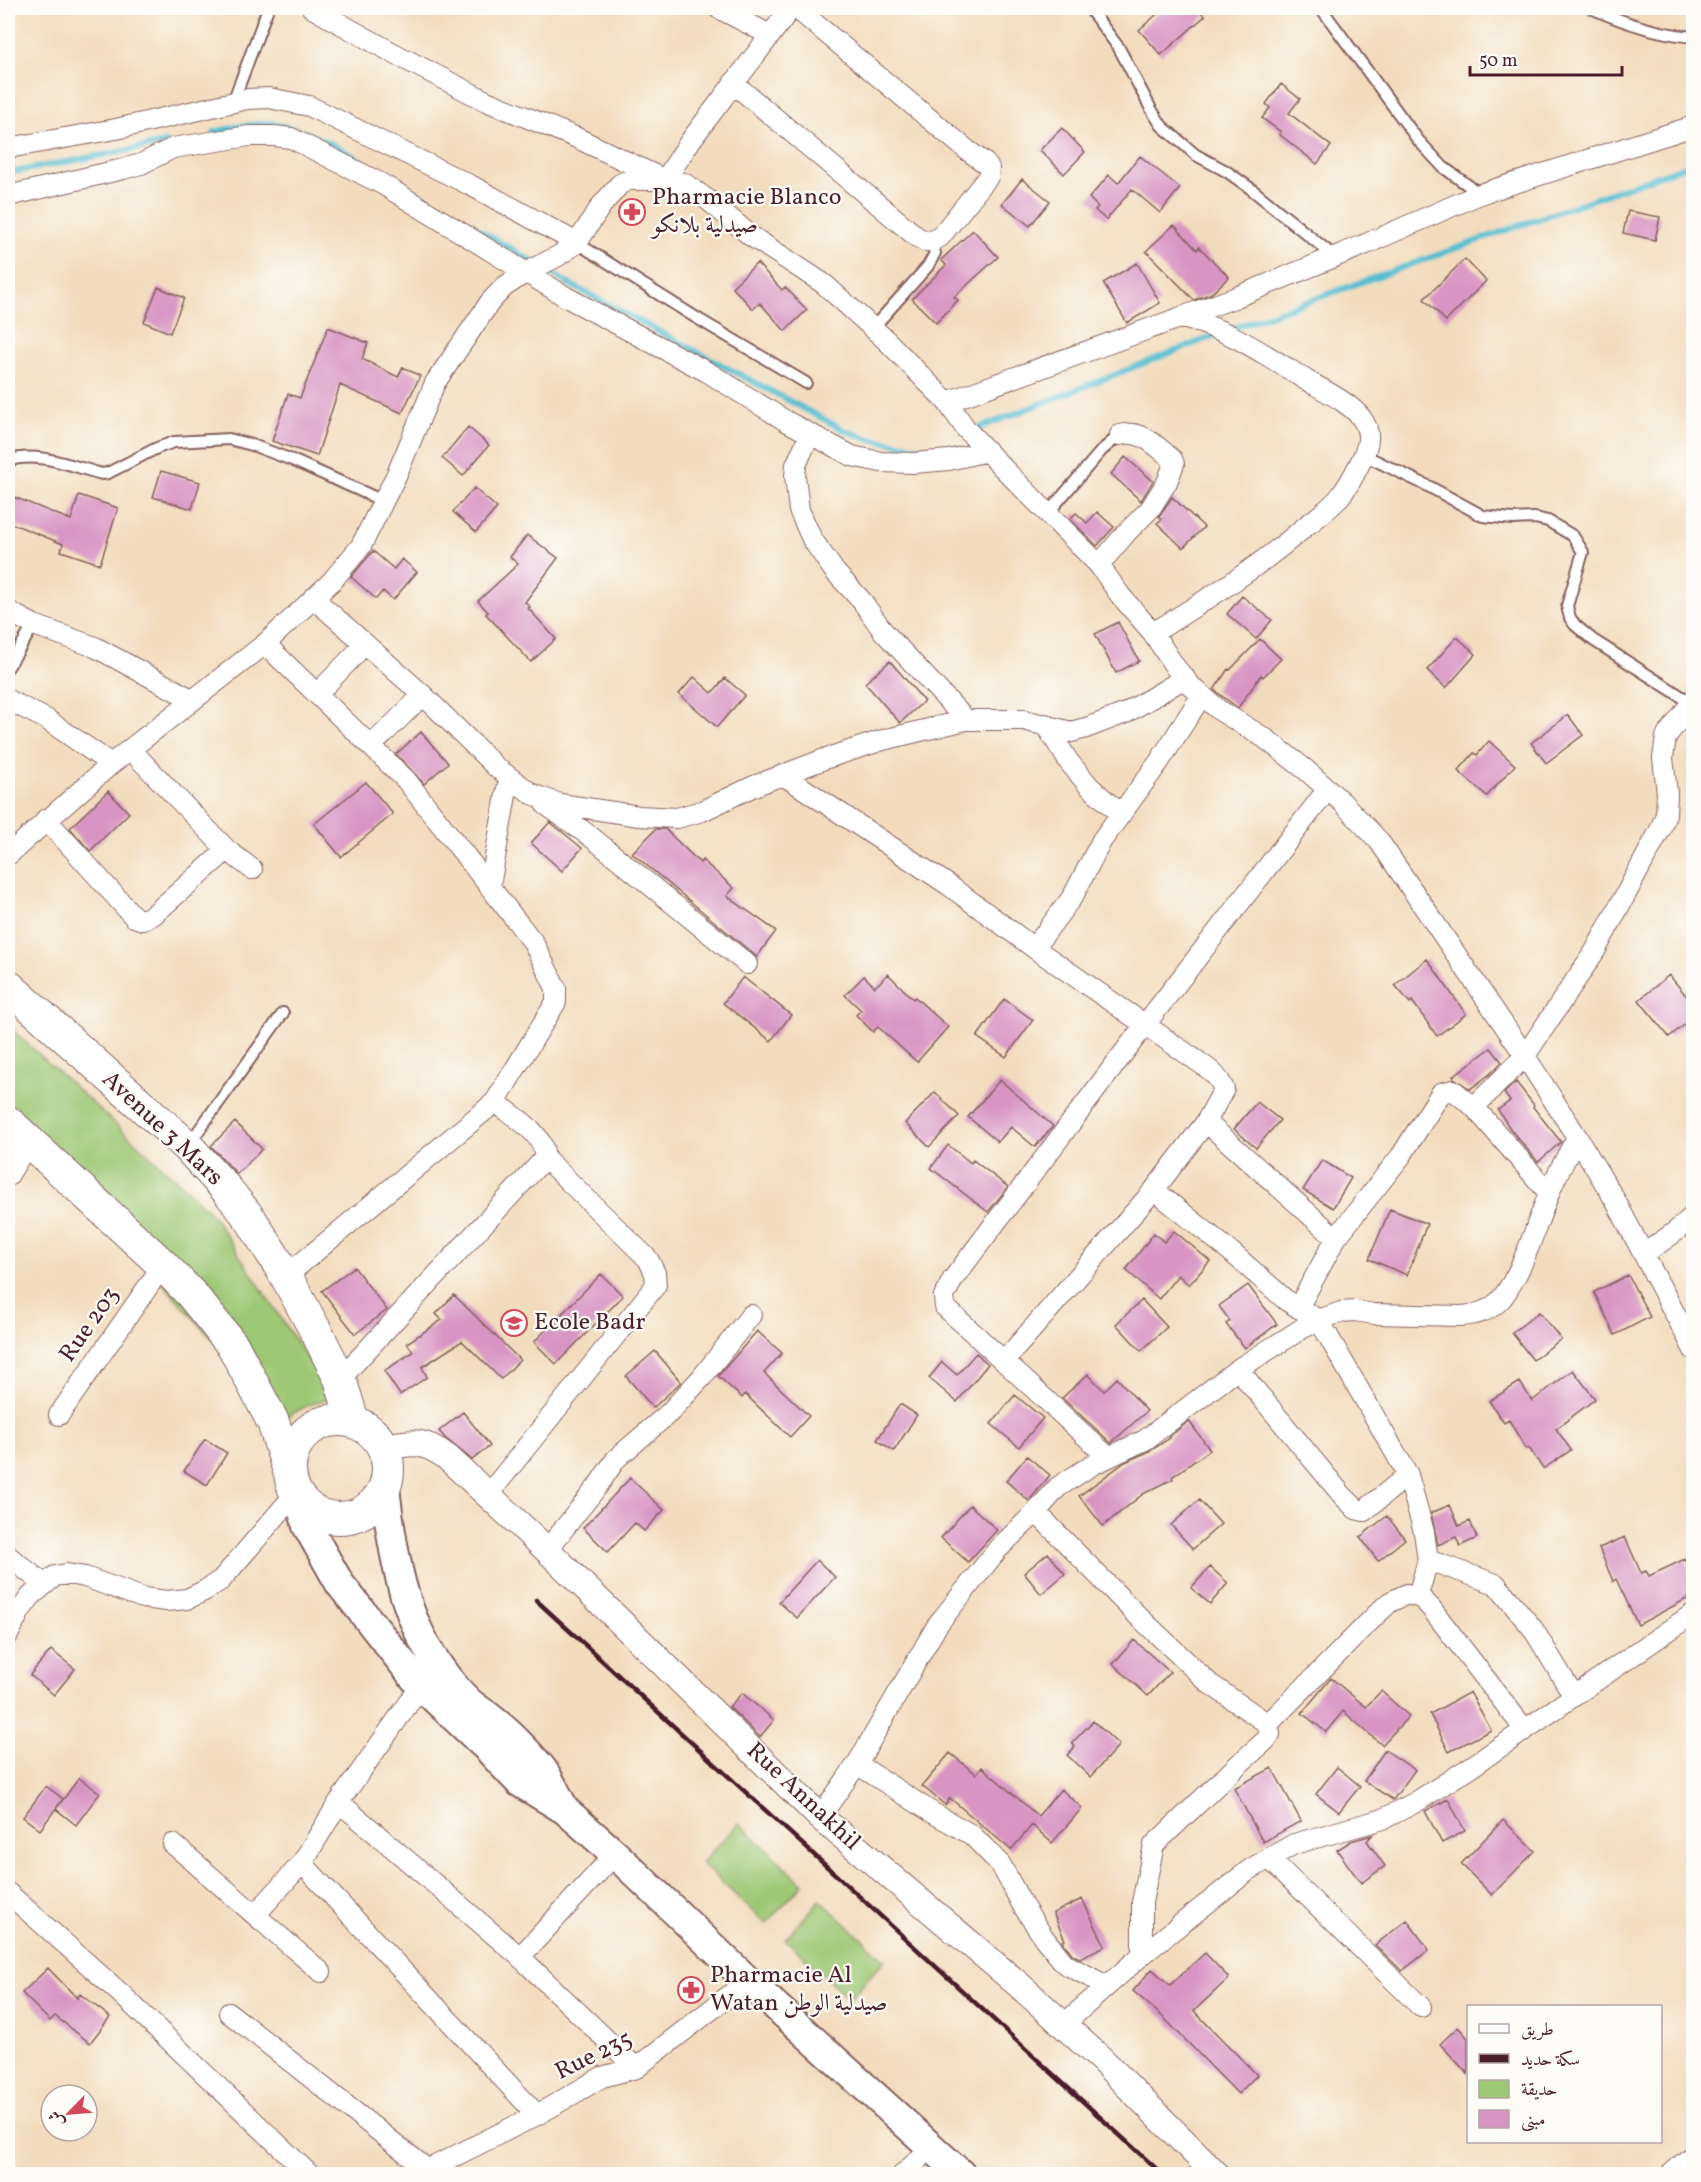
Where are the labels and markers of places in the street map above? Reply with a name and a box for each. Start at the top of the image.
place label: Pharmacie Blanco صيدلية بلانكو [650,181,841,243]
pharmacy icon: Pharmacie Blanco صيدلية بلانكو [617,197,647,227]
place label: Ecole Badr [534,1306,646,1340]
school or university icon: Ecole Badr [499,1308,529,1338]
place label: Pharmacie Al Watan صيدلية الوطن [710,1959,887,2021]
pharmacy icon: Pharmacie Al Watan صيدلية الوطن [676,1975,706,2005]

